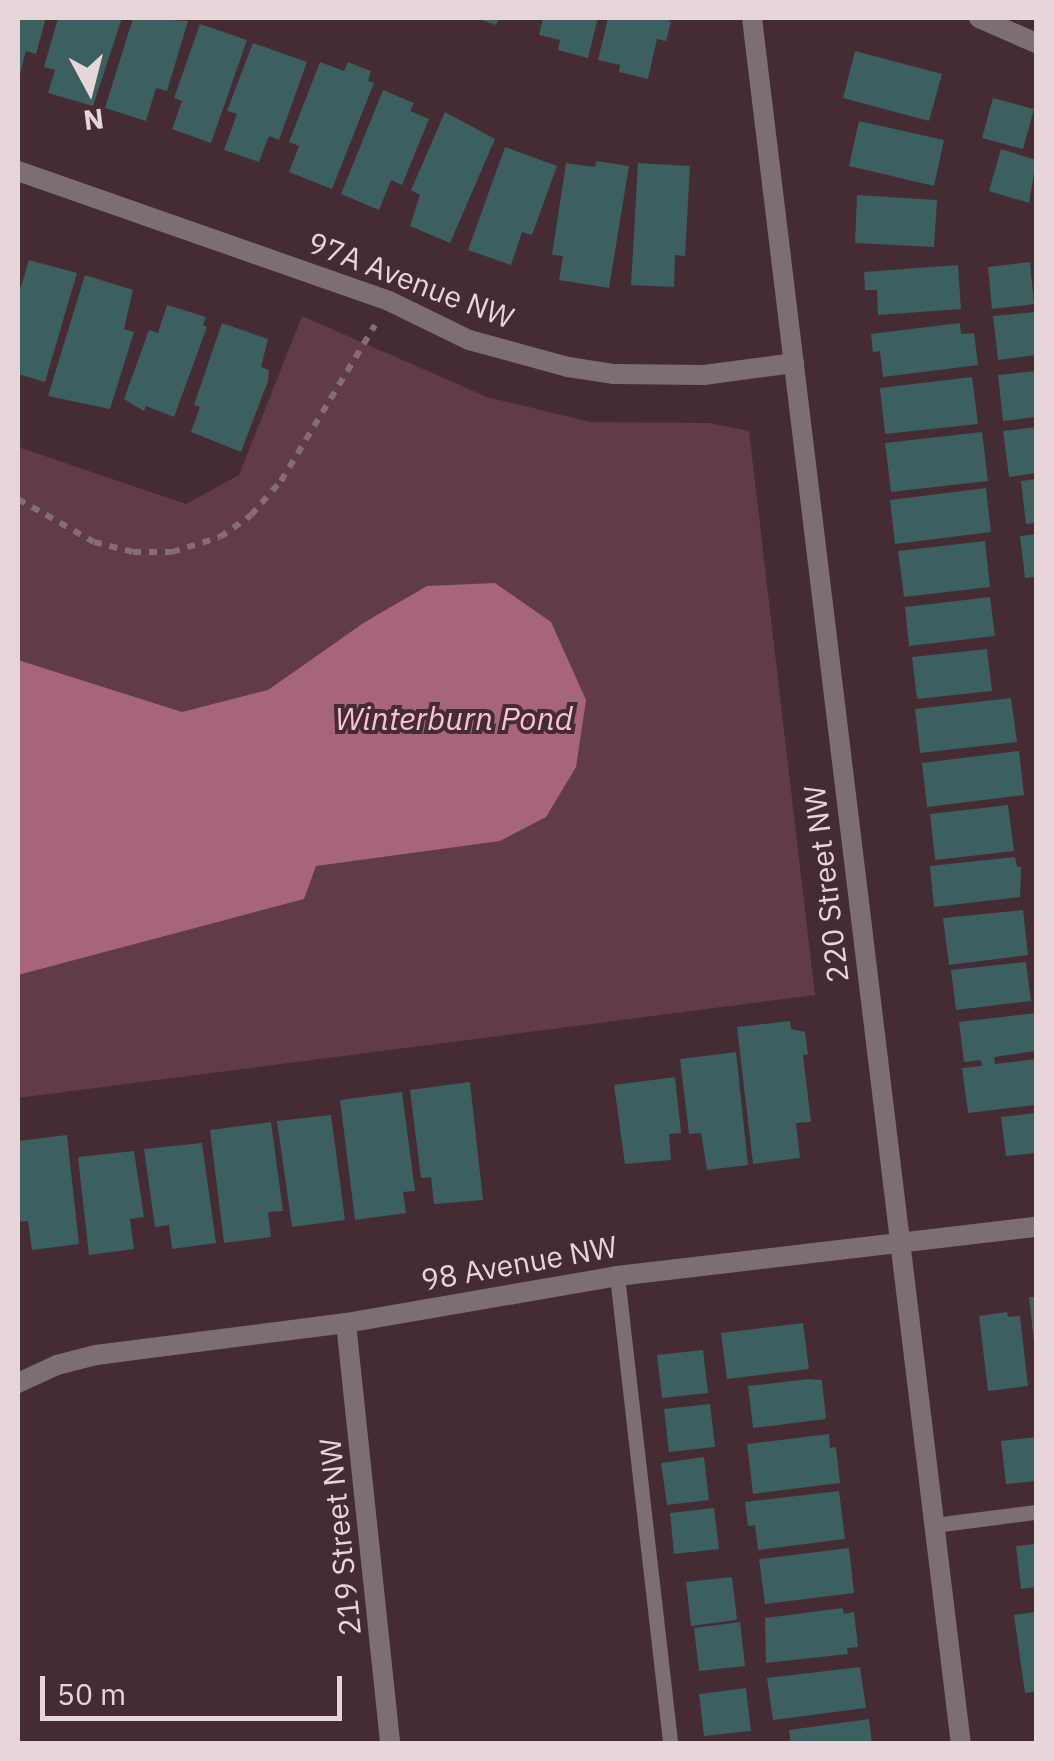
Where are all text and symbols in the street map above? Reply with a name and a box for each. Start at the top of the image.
north arrow [40,40,140,140]
text: N [81,101,106,140]
street label: 97A Avenue NW [303,224,519,336]
water label: Winterburn Pond [335,699,573,737]
street label: 220 Street NW [796,783,856,985]
street label: 98 Avenue NW [418,1228,620,1298]
street label: 219 Street NW [312,1436,368,1638]
scale bar [45,1656,348,1718]
text: 50 m [57,1674,126,1713]

